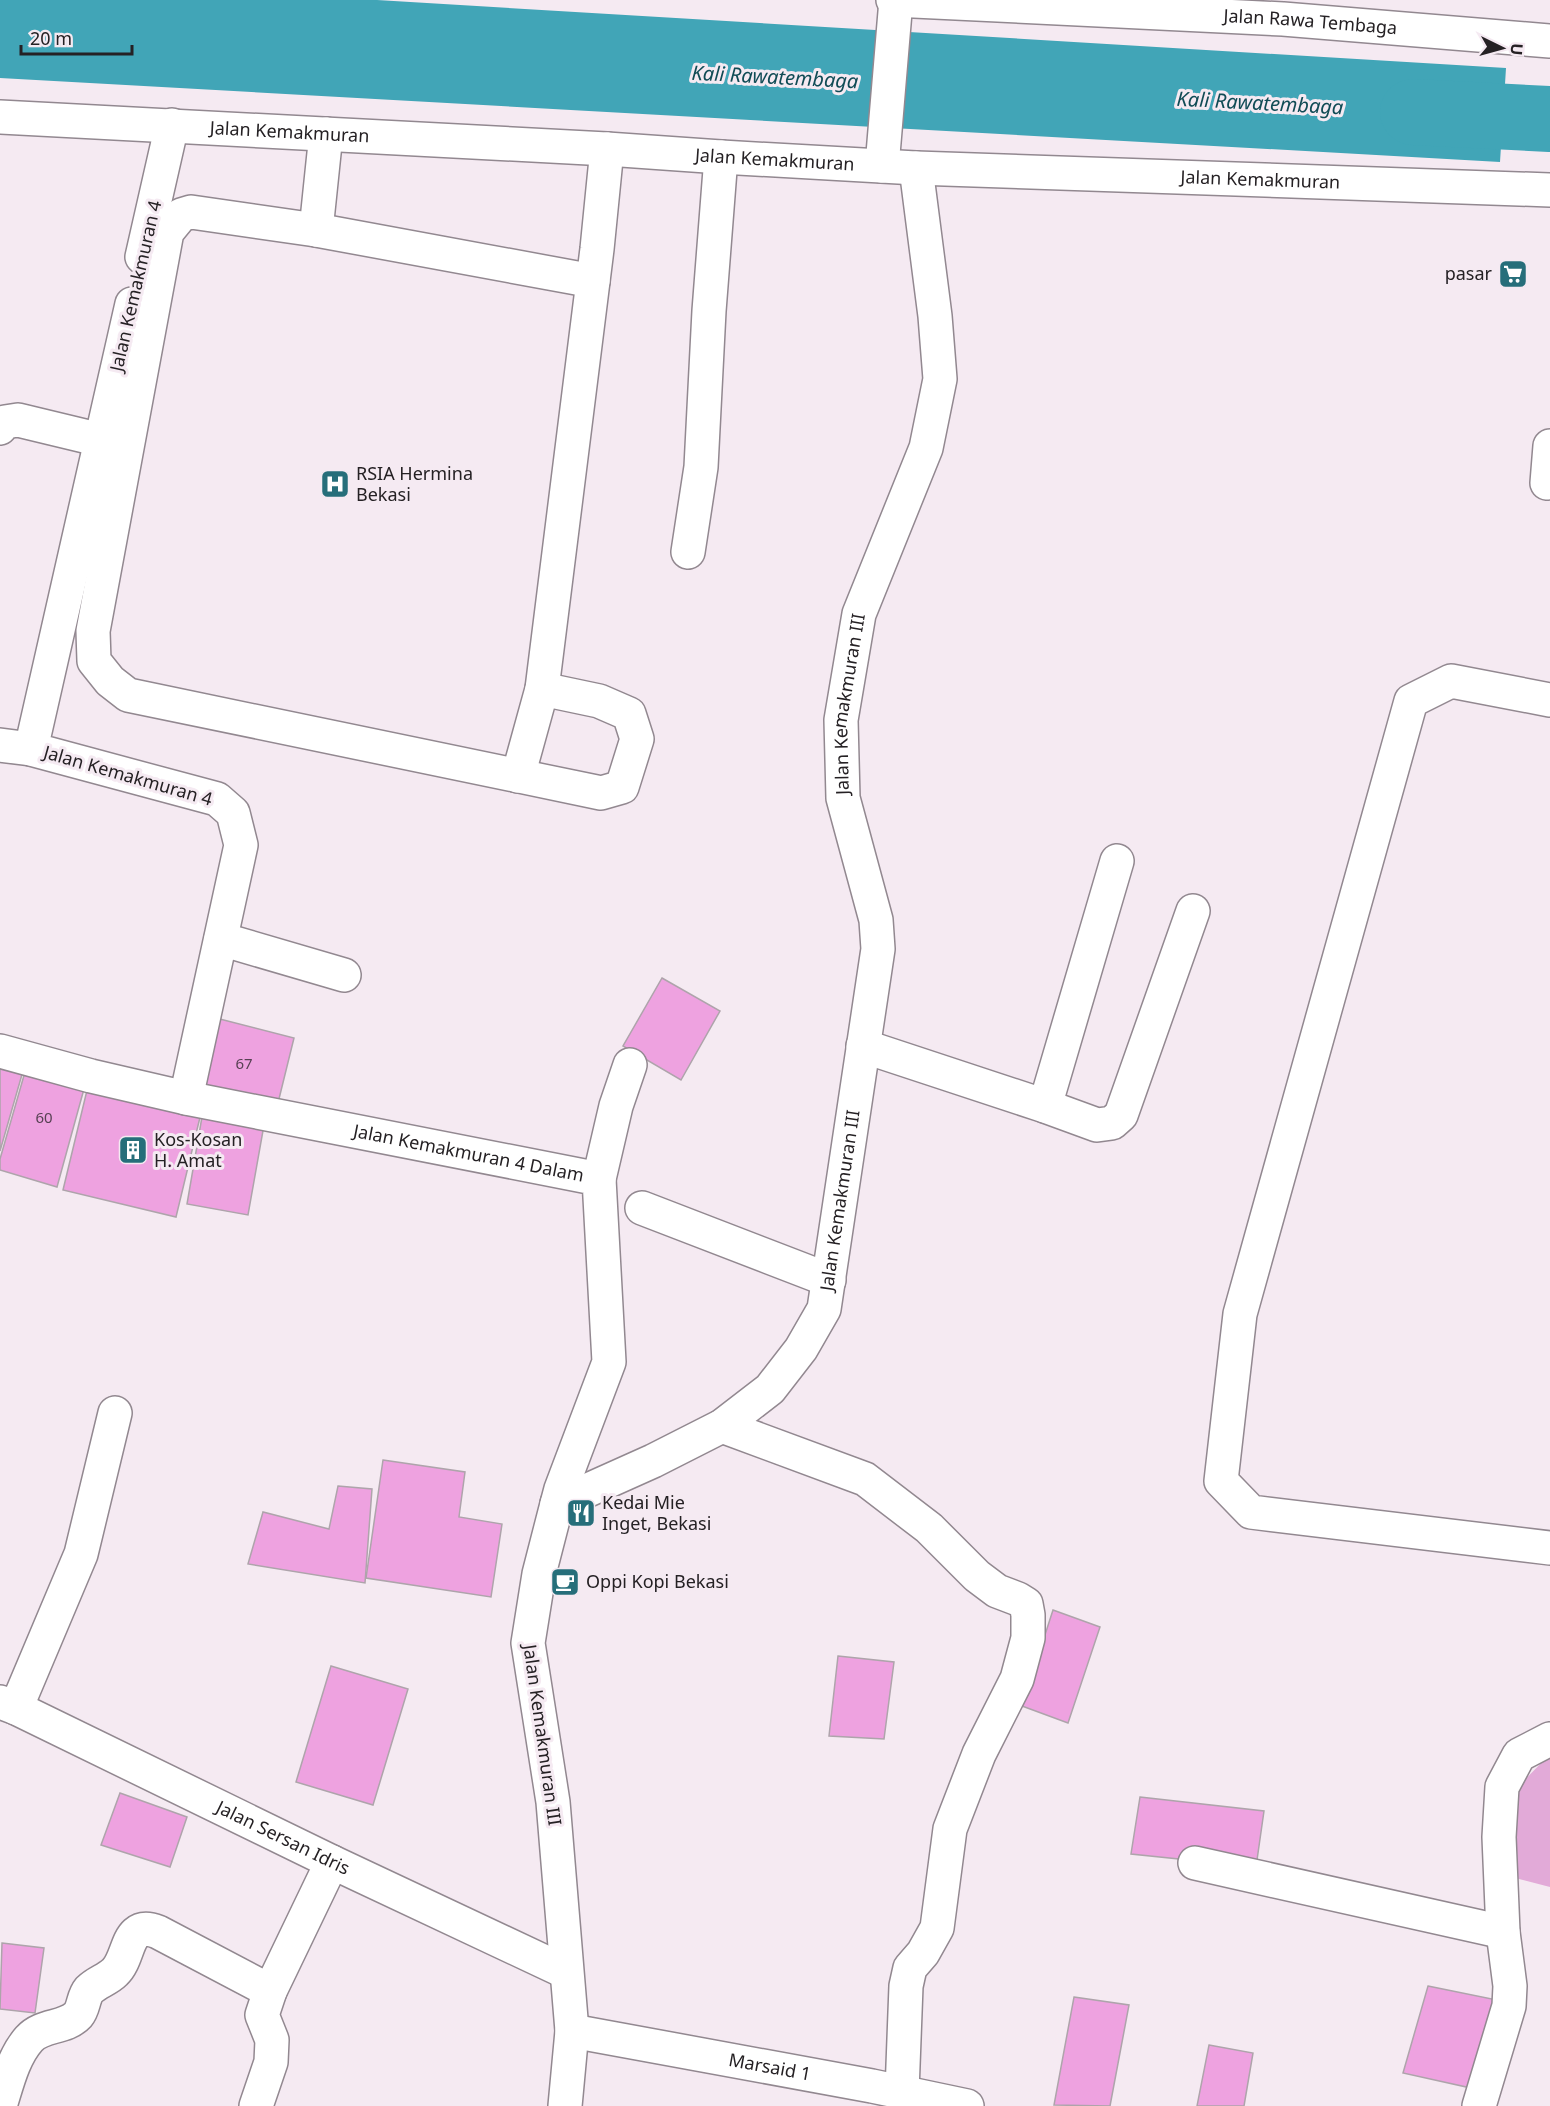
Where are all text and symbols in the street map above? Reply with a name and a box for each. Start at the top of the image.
street label: Jalan Rawa Tembaga [1221,3,1398,39]
scale bar [21,18,132,56]
north arrow [1472,18,1532,78]
text: 20 m [30,26,72,50]
text: U [1505,42,1528,56]
water label: Kali Rawatembaga [691,59,859,94]
water label: Kali Rawatembaga [1176,85,1344,120]
street label: Jalan Kemakmuran [207,115,370,147]
street label: Jalan Kemakmuran [692,142,855,176]
street label: Jalan Kemakmuran [1178,164,1341,194]
street label: Jalan Kemakmuran 4 [103,198,166,375]
supermarket icon: pasar [1497,258,1529,290]
place label: pasar [1445,261,1493,285]
place label: RSIA Hermina Bekasi [356,461,473,506]
hospital icon: RSIA Hermina Bekasi [319,468,351,500]
street label: Jalan Kemakmuran III [827,612,870,797]
street label: Jalan Kemakmuran 4 [39,739,216,811]
house number: 67 [235,1053,253,1073]
house number: 60 [35,1107,53,1127]
street label: Jalan Kemakmuran III [814,1108,865,1294]
street label: Jalan Kemakmuran 4 Dalam [350,1118,586,1187]
place label: Kos-Kosan H. Amat [154,1127,242,1172]
building icon: Kos-Kosan H. Amat [117,1134,149,1166]
place label: Kedai Mie Inget, Bekasi [602,1490,711,1535]
restaurant icon: Kedai Mie Inget, Bekasi [565,1497,597,1529]
cafe icon: Oppi Kopi Bekasi [549,1566,581,1598]
place label: Oppi Kopi Bekasi [586,1569,729,1593]
street label: Jalan Kemakmuran III [518,1641,568,1827]
street label: Jalan Sersan Idris [211,1794,354,1880]
street label: Marsaid 1 [727,2047,813,2086]

